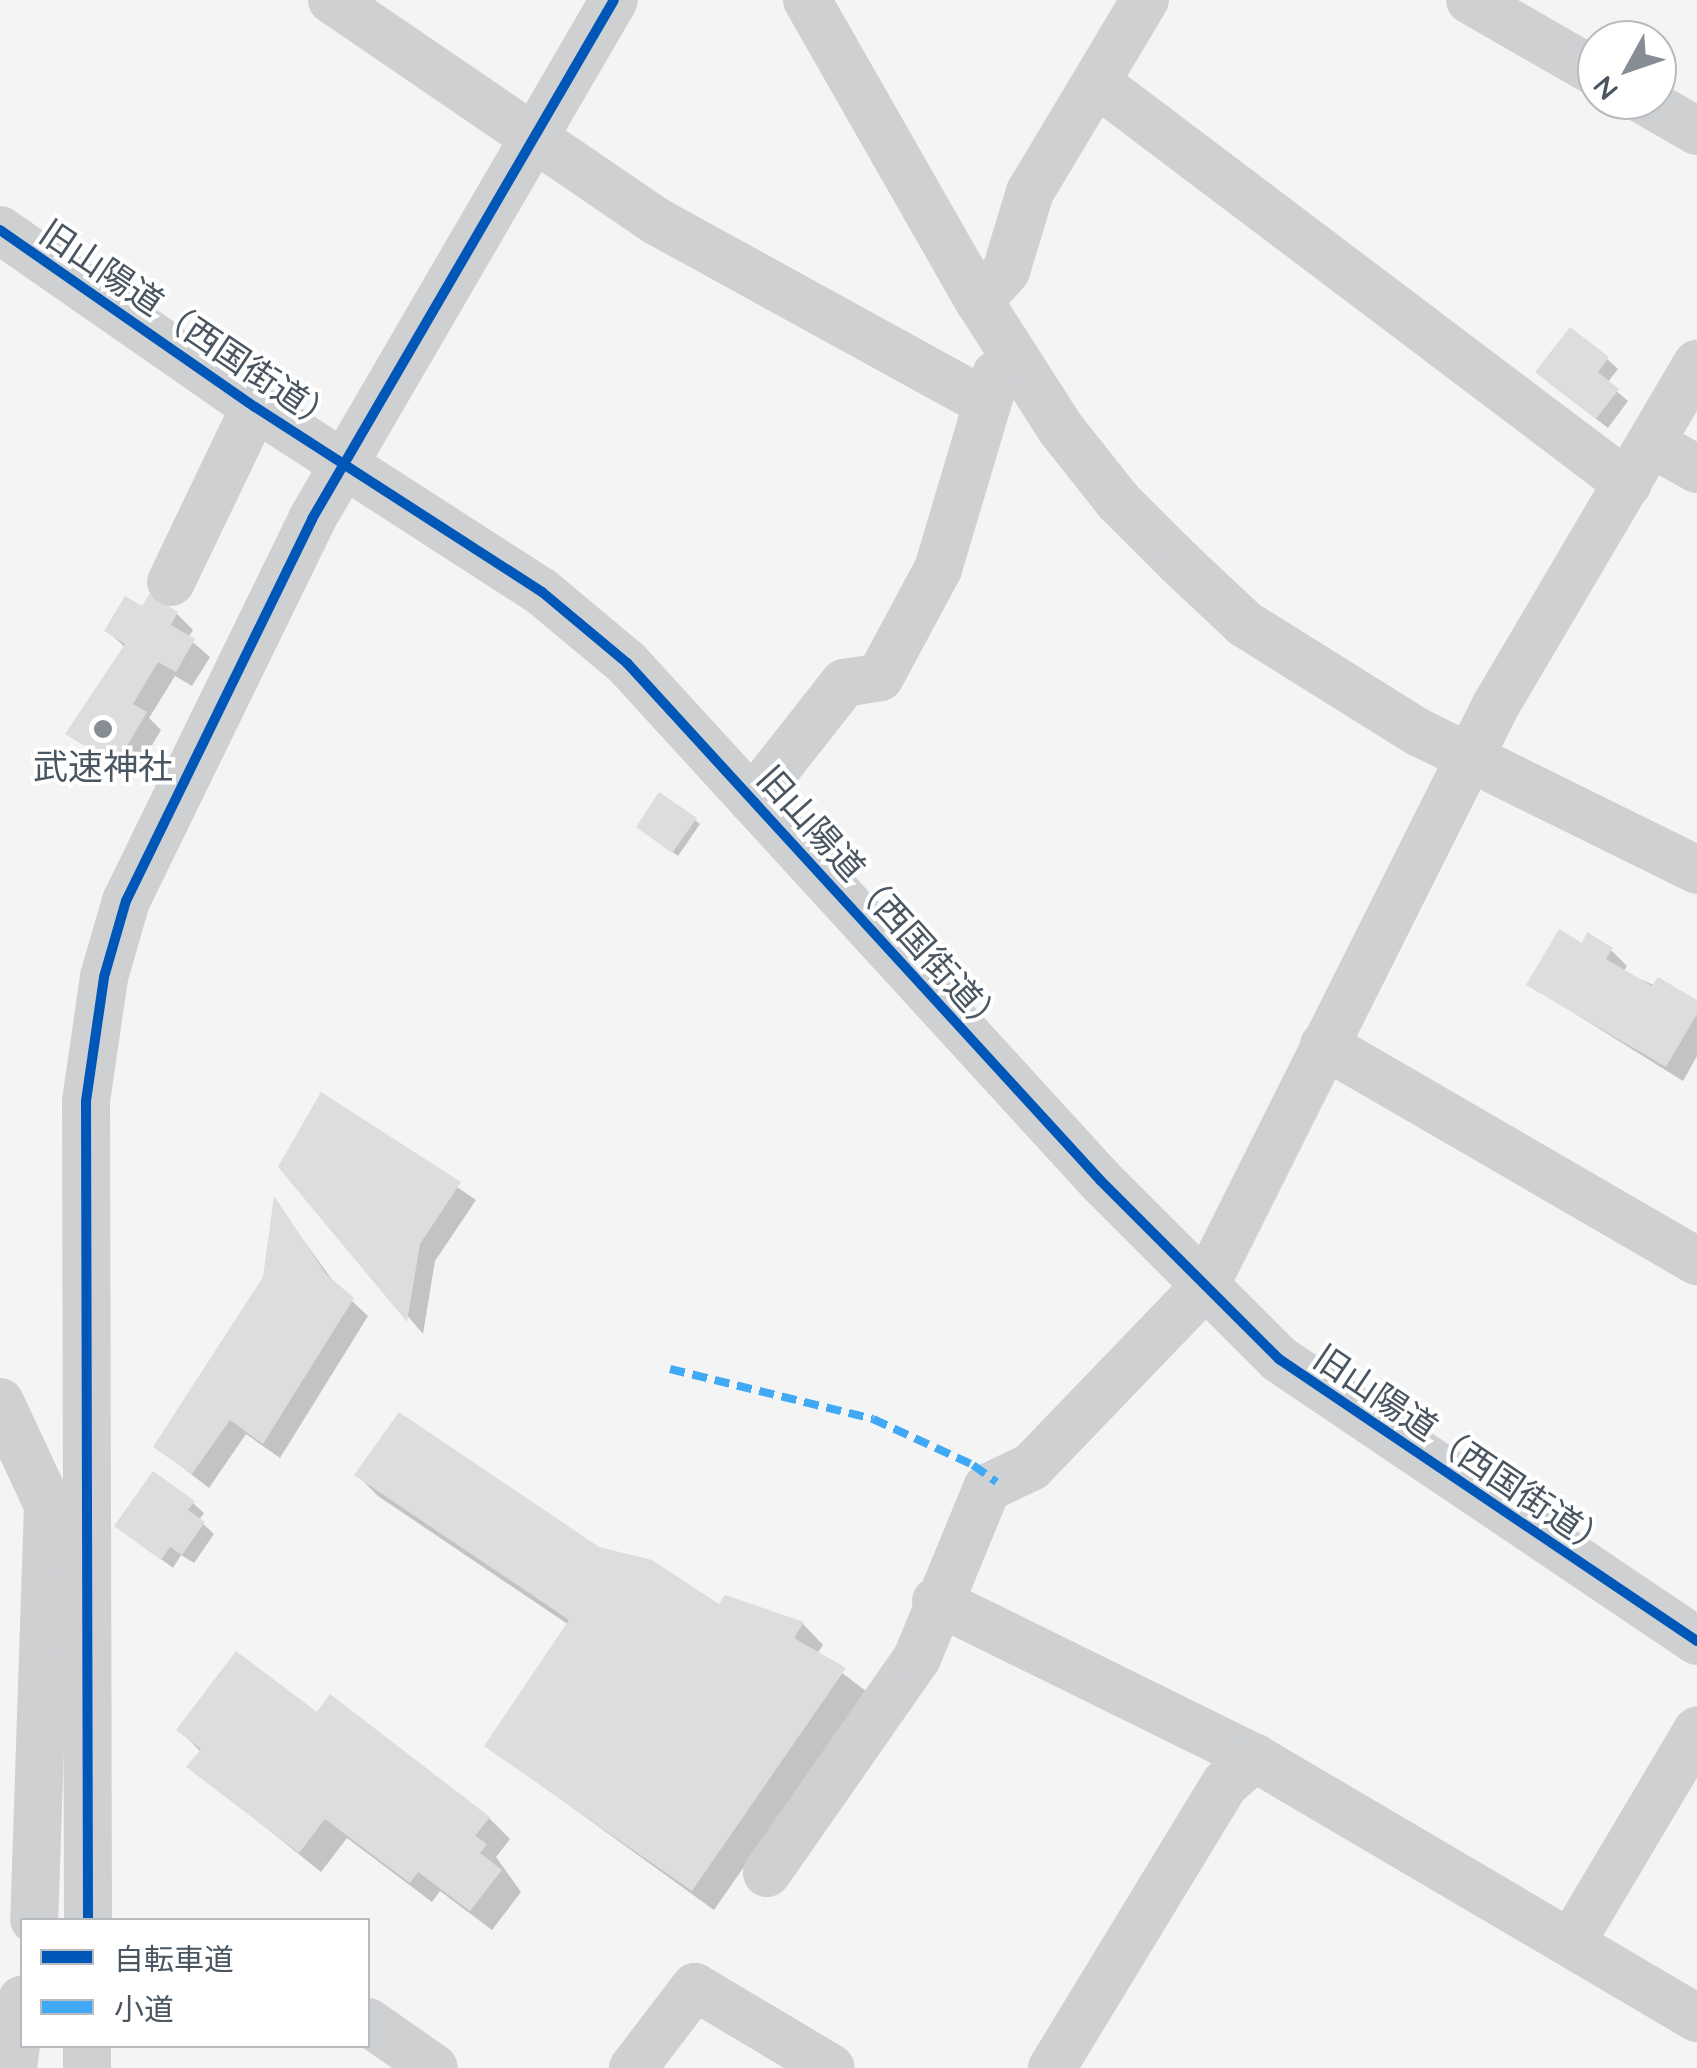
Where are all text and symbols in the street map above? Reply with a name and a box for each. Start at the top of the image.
north arrow [1577,20,1677,120]
text: N [1585,69,1625,107]
street label: 旧山陽道（西国街道） [32,211,346,441]
marker: 武速神社 [92,718,114,740]
place label: 武速神社 [33,745,173,787]
street label: 旧山陽道（西国街道） [749,757,1015,1045]
street label: 旧山陽道（西国街道） [1306,1336,1620,1566]
legend [20,1918,370,2048]
text: 自転車道 [114,1940,234,1978]
text: 小道 [114,1990,174,2028]

